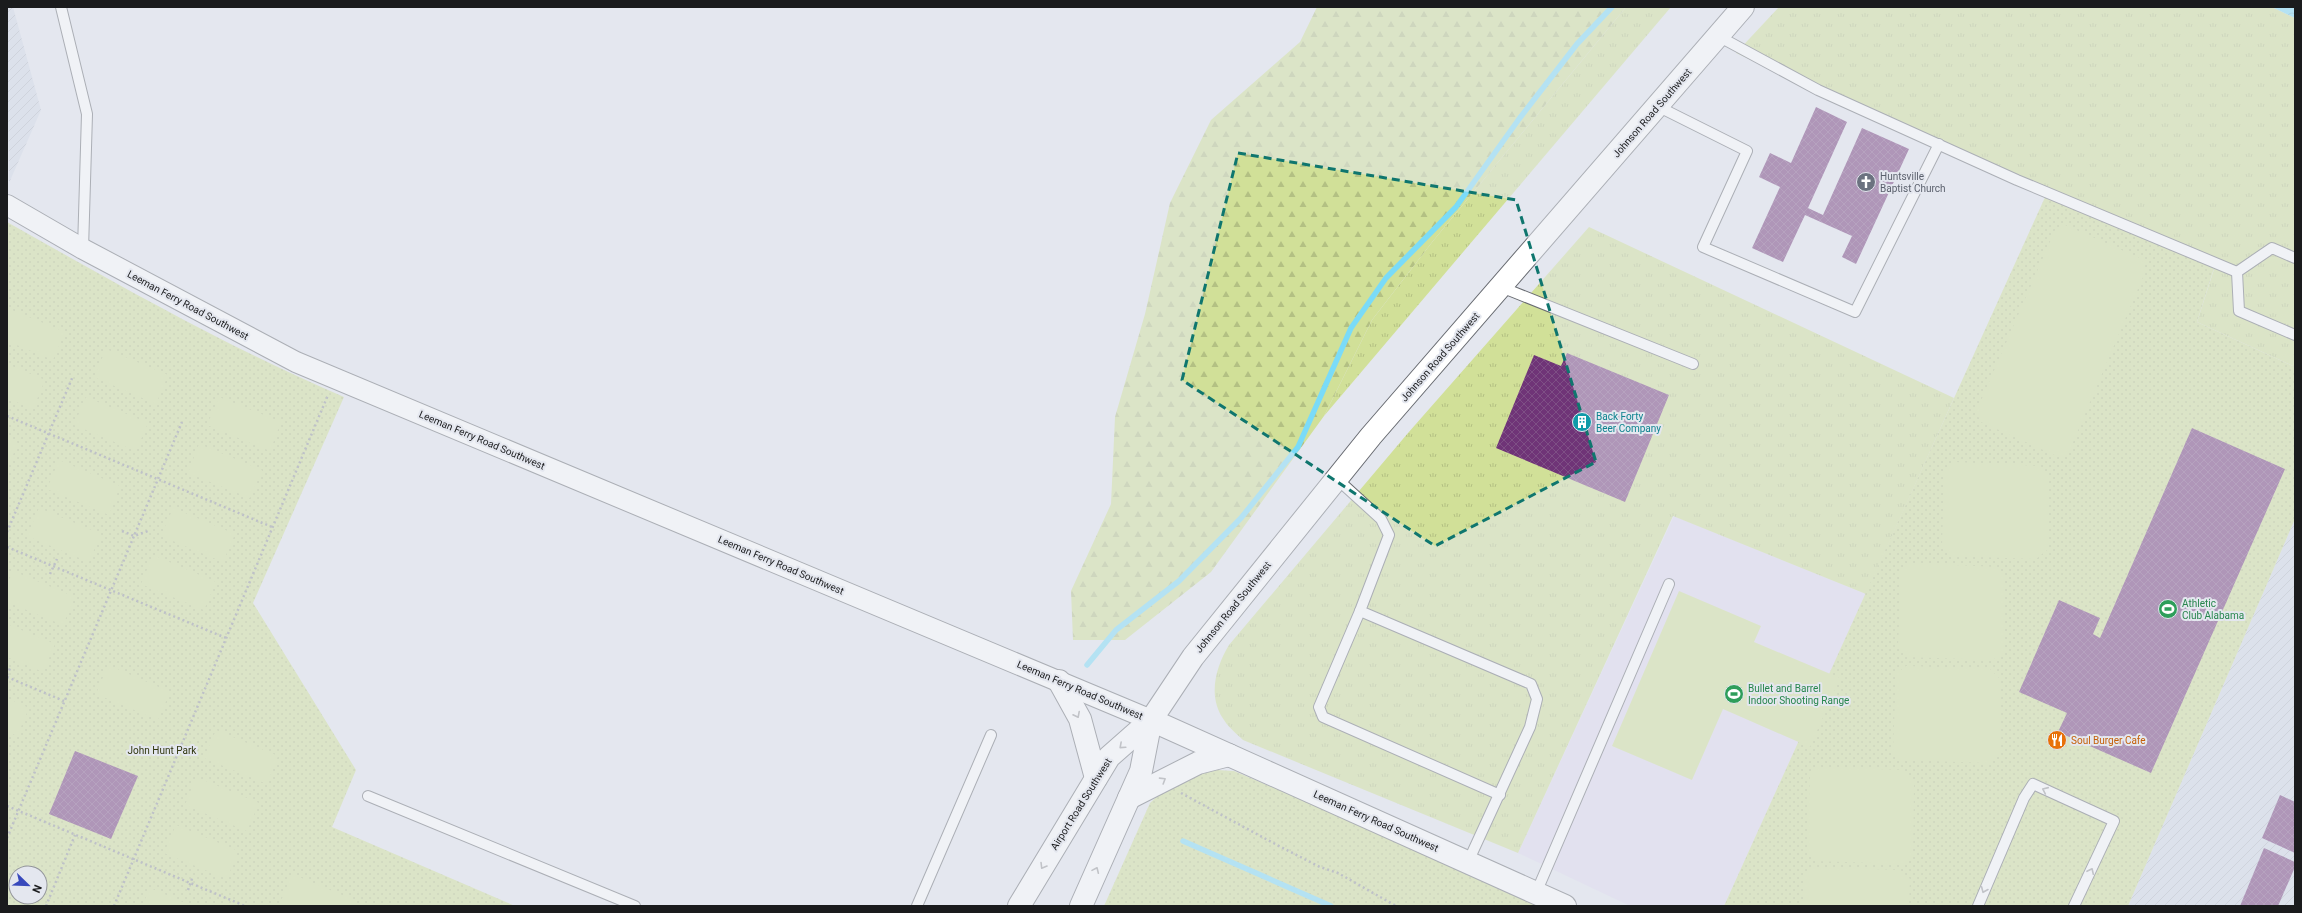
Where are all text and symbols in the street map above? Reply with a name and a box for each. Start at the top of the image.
street label: Johnson Road Southwest [1611,66,1693,160]
church icon: Huntsville Baptist Church [1855,171,1877,193]
place label: Huntsville Baptist Church [1880,171,1945,194]
street label: Leeman Ferry Road Southwest [126,268,250,342]
street label: Johnson Road Southwest [1399,310,1481,404]
street label: Leeman Ferry Road Southwest [417,408,547,472]
building icon: Back Forty Beer Company [1571,411,1593,433]
place label: Back Forty Beer Company [1596,411,1661,434]
street label: Leeman Ferry Road Southwest [716,533,846,597]
street label: Johnson Road Southwest [1193,559,1273,655]
sports icon: Athletic Club Alabama [2157,598,2179,620]
place label: Athletic Club Alabama [2182,598,2244,621]
street label: Leeman Ferry Road Southwest [1015,658,1145,722]
sports icon: Bullet and Barrel Indoor Shooting Range [1723,683,1745,705]
place label: Bullet and Barrel Indoor Shooting Range [1748,683,1849,706]
one-way arrow [1073,711,1080,719]
restaurant icon: Soul Burger Cafe [2046,729,2068,751]
place label: Soul Burger Cafe [2071,735,2146,746]
one-way arrow [1119,741,1127,749]
park label: John Hunt Park [128,745,197,756]
street label: Airport Road Southwest [1048,756,1114,852]
one-way arrow [1159,778,1166,785]
one-way arrow [2042,787,2050,795]
street label: Leeman Ferry Road Southwest [1312,788,1440,854]
one-way arrow [1041,862,1048,869]
north arrow [8,865,48,905]
one-way arrow [1092,867,1100,874]
one-way arrow [2086,867,2094,875]
text: N [29,883,44,895]
one-way arrow [1981,887,1989,894]

